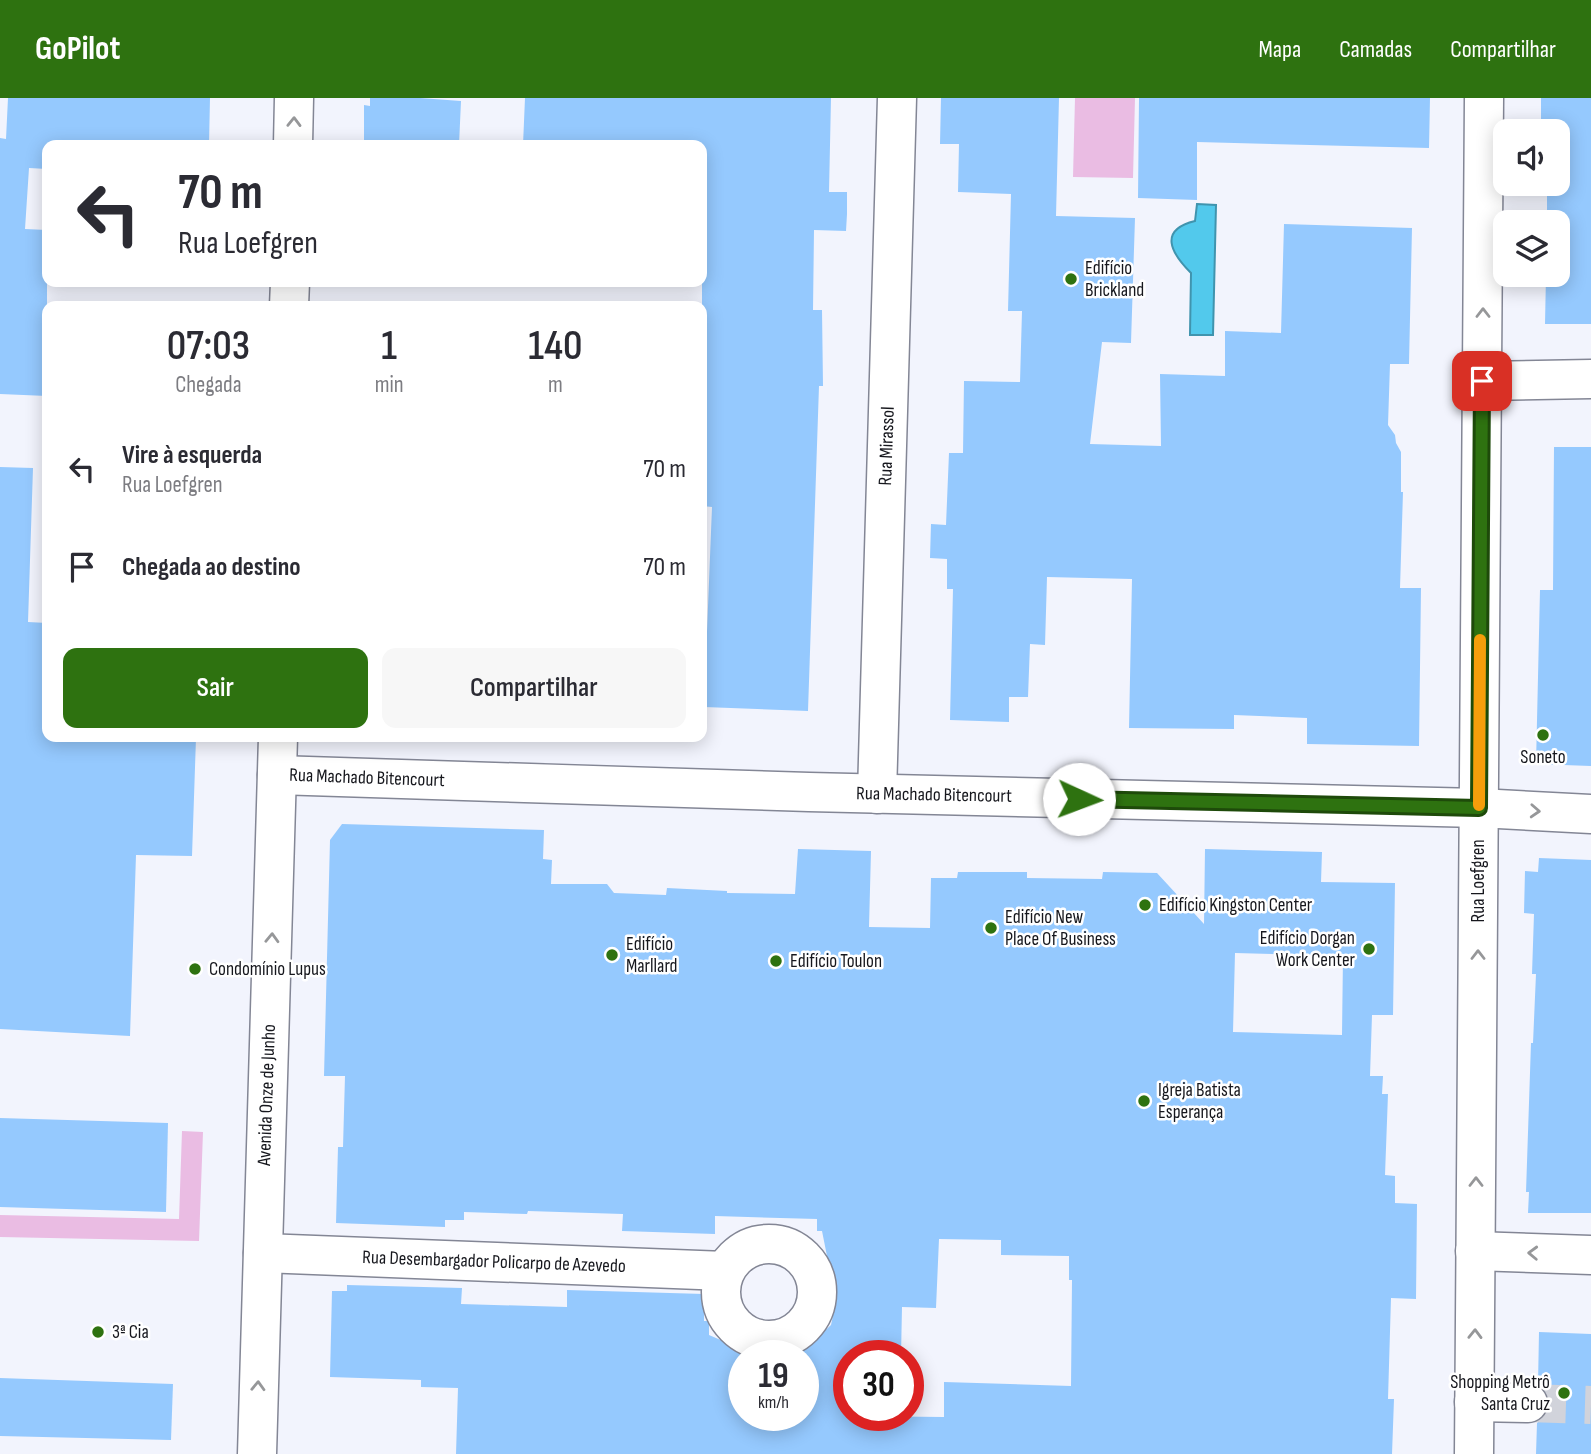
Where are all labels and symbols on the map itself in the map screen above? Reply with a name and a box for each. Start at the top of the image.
one-way arrow [286,116,301,127]
place label: Edifício Brickland [1085,257,1144,302]
marker: Edifício Brickland [1063,271,1079,287]
one-way arrow [1475,307,1491,318]
pin [1452,351,1512,411]
street label: Rua Mirassol [874,406,900,486]
marker: Soneto [1535,727,1551,743]
place label: Soneto [1520,746,1566,769]
position arrow [1042,762,1116,836]
street label: Rua Machado Bitencourt [289,764,445,792]
street label: Rua Machado Bitencourt [856,782,1012,808]
one-way arrow [1530,804,1541,819]
street label: Rua Loefgren [1467,839,1490,923]
place label: Edifício Kingston Center [1159,894,1313,917]
marker: Edifício Kingston Center [1137,897,1153,913]
place label: Edifício New Place Of Business [1005,906,1116,951]
marker: Edifício New Place Of Business [983,920,999,936]
place label: Edifício Dorgan Work Center [1260,927,1356,972]
one-way arrow [264,932,279,943]
place label: Edifício Marllard [626,933,678,978]
marker: Edifício Dorgan Work Center [1361,941,1377,957]
marker: Edifício Marllard [604,947,620,963]
one-way arrow [1470,949,1485,960]
place label: Edifício Toulon [790,950,882,973]
marker: Edifício Toulon [768,953,784,969]
place label: Condomínio Lupus [209,958,326,981]
marker: Condomínio Lupus [187,961,203,977]
street label: Avenida Onze de Junho [253,1024,281,1167]
place label: Igreja Batista Esperança [1158,1079,1241,1124]
marker: Igreja Batista Esperança [1136,1093,1152,1109]
one-way arrow [1468,1177,1484,1187]
one-way arrow [1527,1245,1538,1260]
street label: Rua Desembargador Policarpo de Azevedo [362,1246,626,1278]
place label: 3ª Cia [112,1321,149,1344]
marker: 3ª Cia [90,1324,106,1340]
one-way arrow [1467,1328,1483,1339]
speed limit sign: 30 [833,1340,924,1431]
place label: Shopping Metrô Santa Cruz [1450,1371,1550,1416]
one-way arrow [251,1380,266,1391]
marker: Shopping Metrô Santa Cruz [1556,1385,1572,1401]

